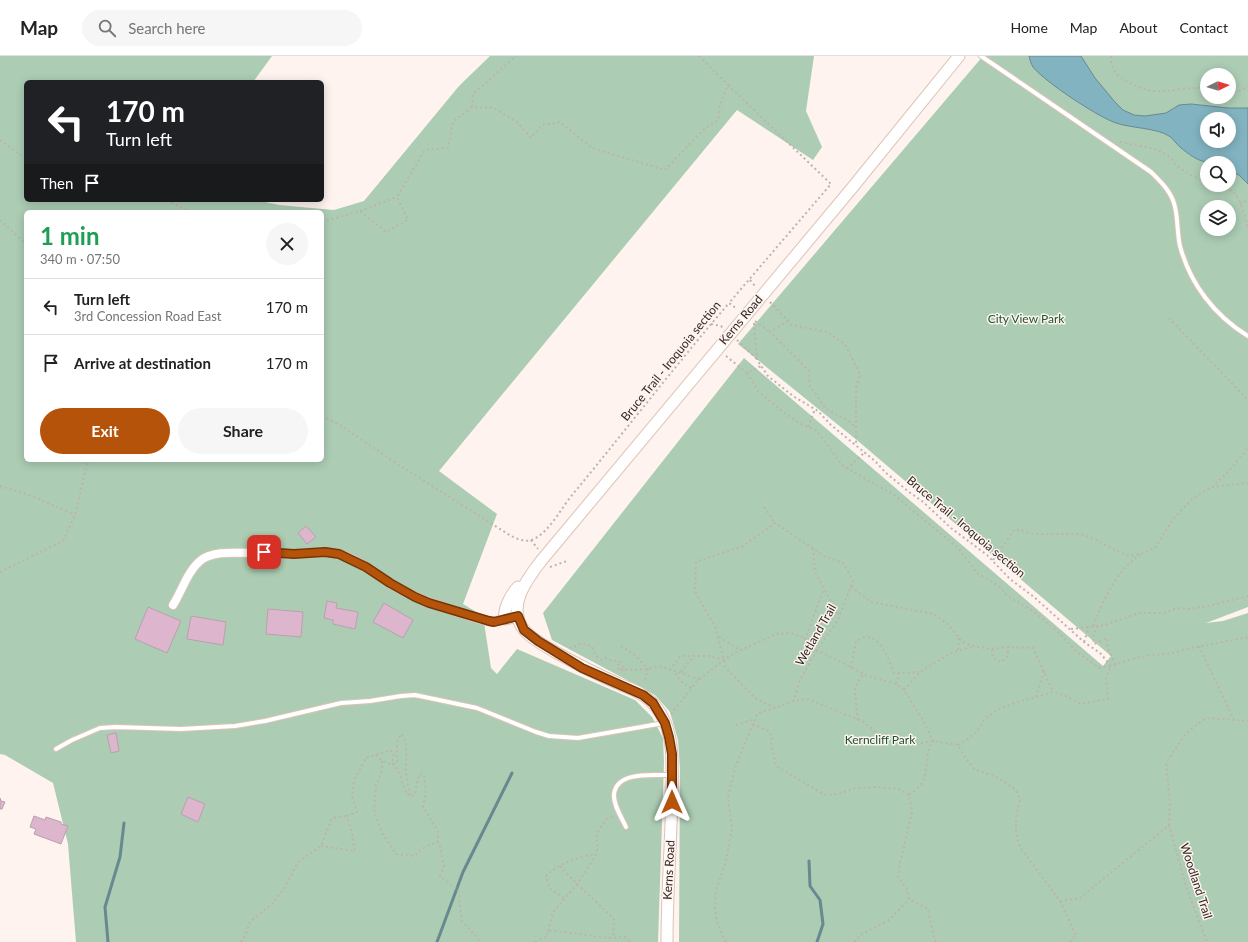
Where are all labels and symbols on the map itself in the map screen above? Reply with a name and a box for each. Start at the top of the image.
north arrow [1200,68,1236,104]
street label: Kerns Road [716,292,766,347]
street label: Bruce Trail - Iroquoia section [618,298,724,424]
park label: City View Park [988,311,1065,326]
street label: Bruce Trail - Iroquoia section [904,473,1029,581]
pin [247,535,281,569]
street label: Wetland Trail [792,601,839,668]
park label: Kerncliff Park [845,732,916,747]
position arrow [651,781,693,823]
street label: Kerns Road [659,840,678,900]
street label: Woodland Trail [1177,841,1216,921]

